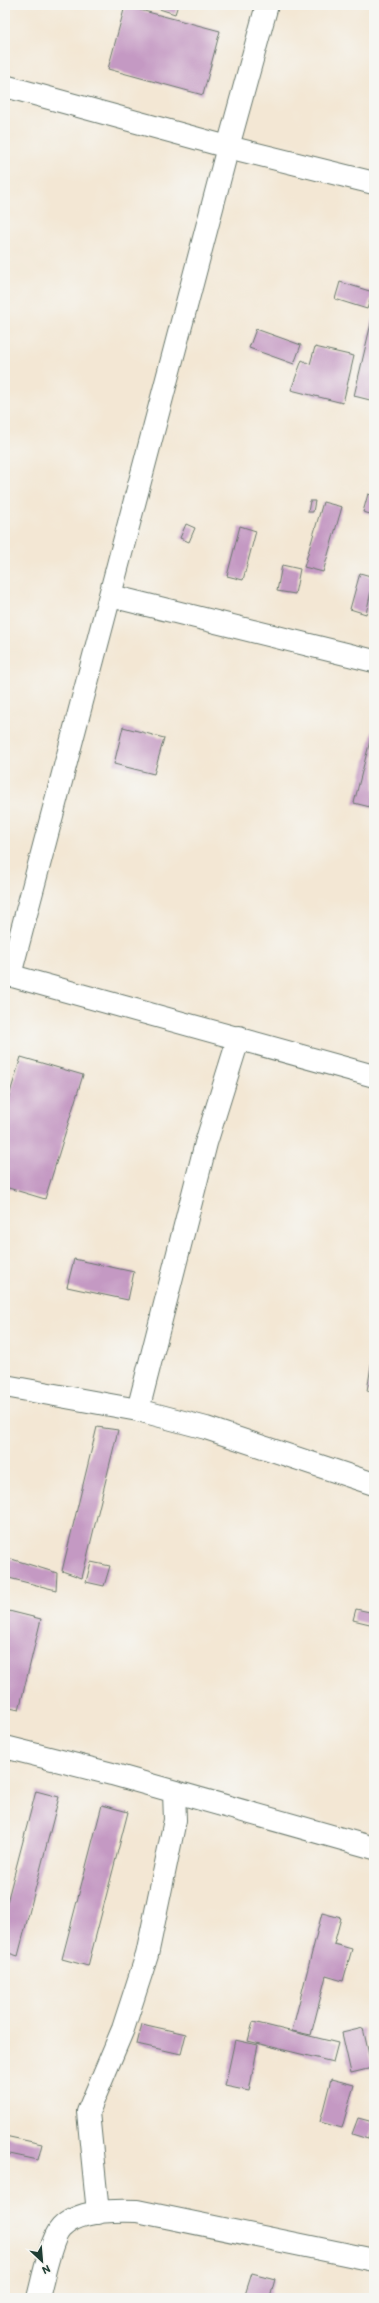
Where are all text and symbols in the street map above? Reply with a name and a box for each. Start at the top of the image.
north arrow [22,2241,62,2281]
text: N [40,2262,52,2277]

